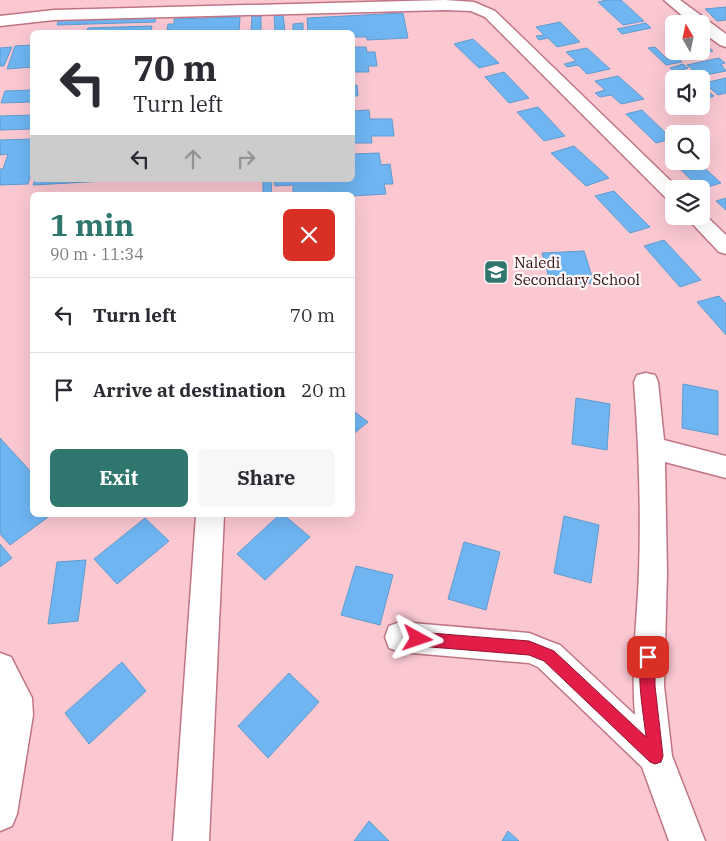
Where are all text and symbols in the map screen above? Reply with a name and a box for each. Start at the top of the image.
north arrow [665,15,710,60]
map controls [665,15,710,225]
text: 70 m [133,45,217,91]
icon: left [50,50,115,115]
button: sound [665,70,710,115]
text: Turn left [133,89,223,118]
button: search [665,125,710,170]
icon: left [126,145,154,173]
icon: ahead [179,145,207,173]
icon: right [232,145,260,173]
button: layers [665,180,710,225]
text: 1 min [50,205,134,244]
button: close [283,209,335,261]
text: 90 m · 11:34 [50,244,144,264]
place label: Naledi Secondary School [514,253,640,289]
school or university icon: Naledi Secondary School [483,259,509,285]
icon: left [50,301,78,329]
text: Turn left [93,303,176,327]
text: 70 m [290,303,335,327]
icon: arrive [50,376,78,404]
text: Arrive at destination [93,378,286,402]
text: 20 m [301,378,346,402]
button: Exit [50,449,188,507]
button: Share [198,449,335,507]
position arrow [391,612,443,664]
pin [627,636,669,678]
icon: arrive [634,643,662,671]

